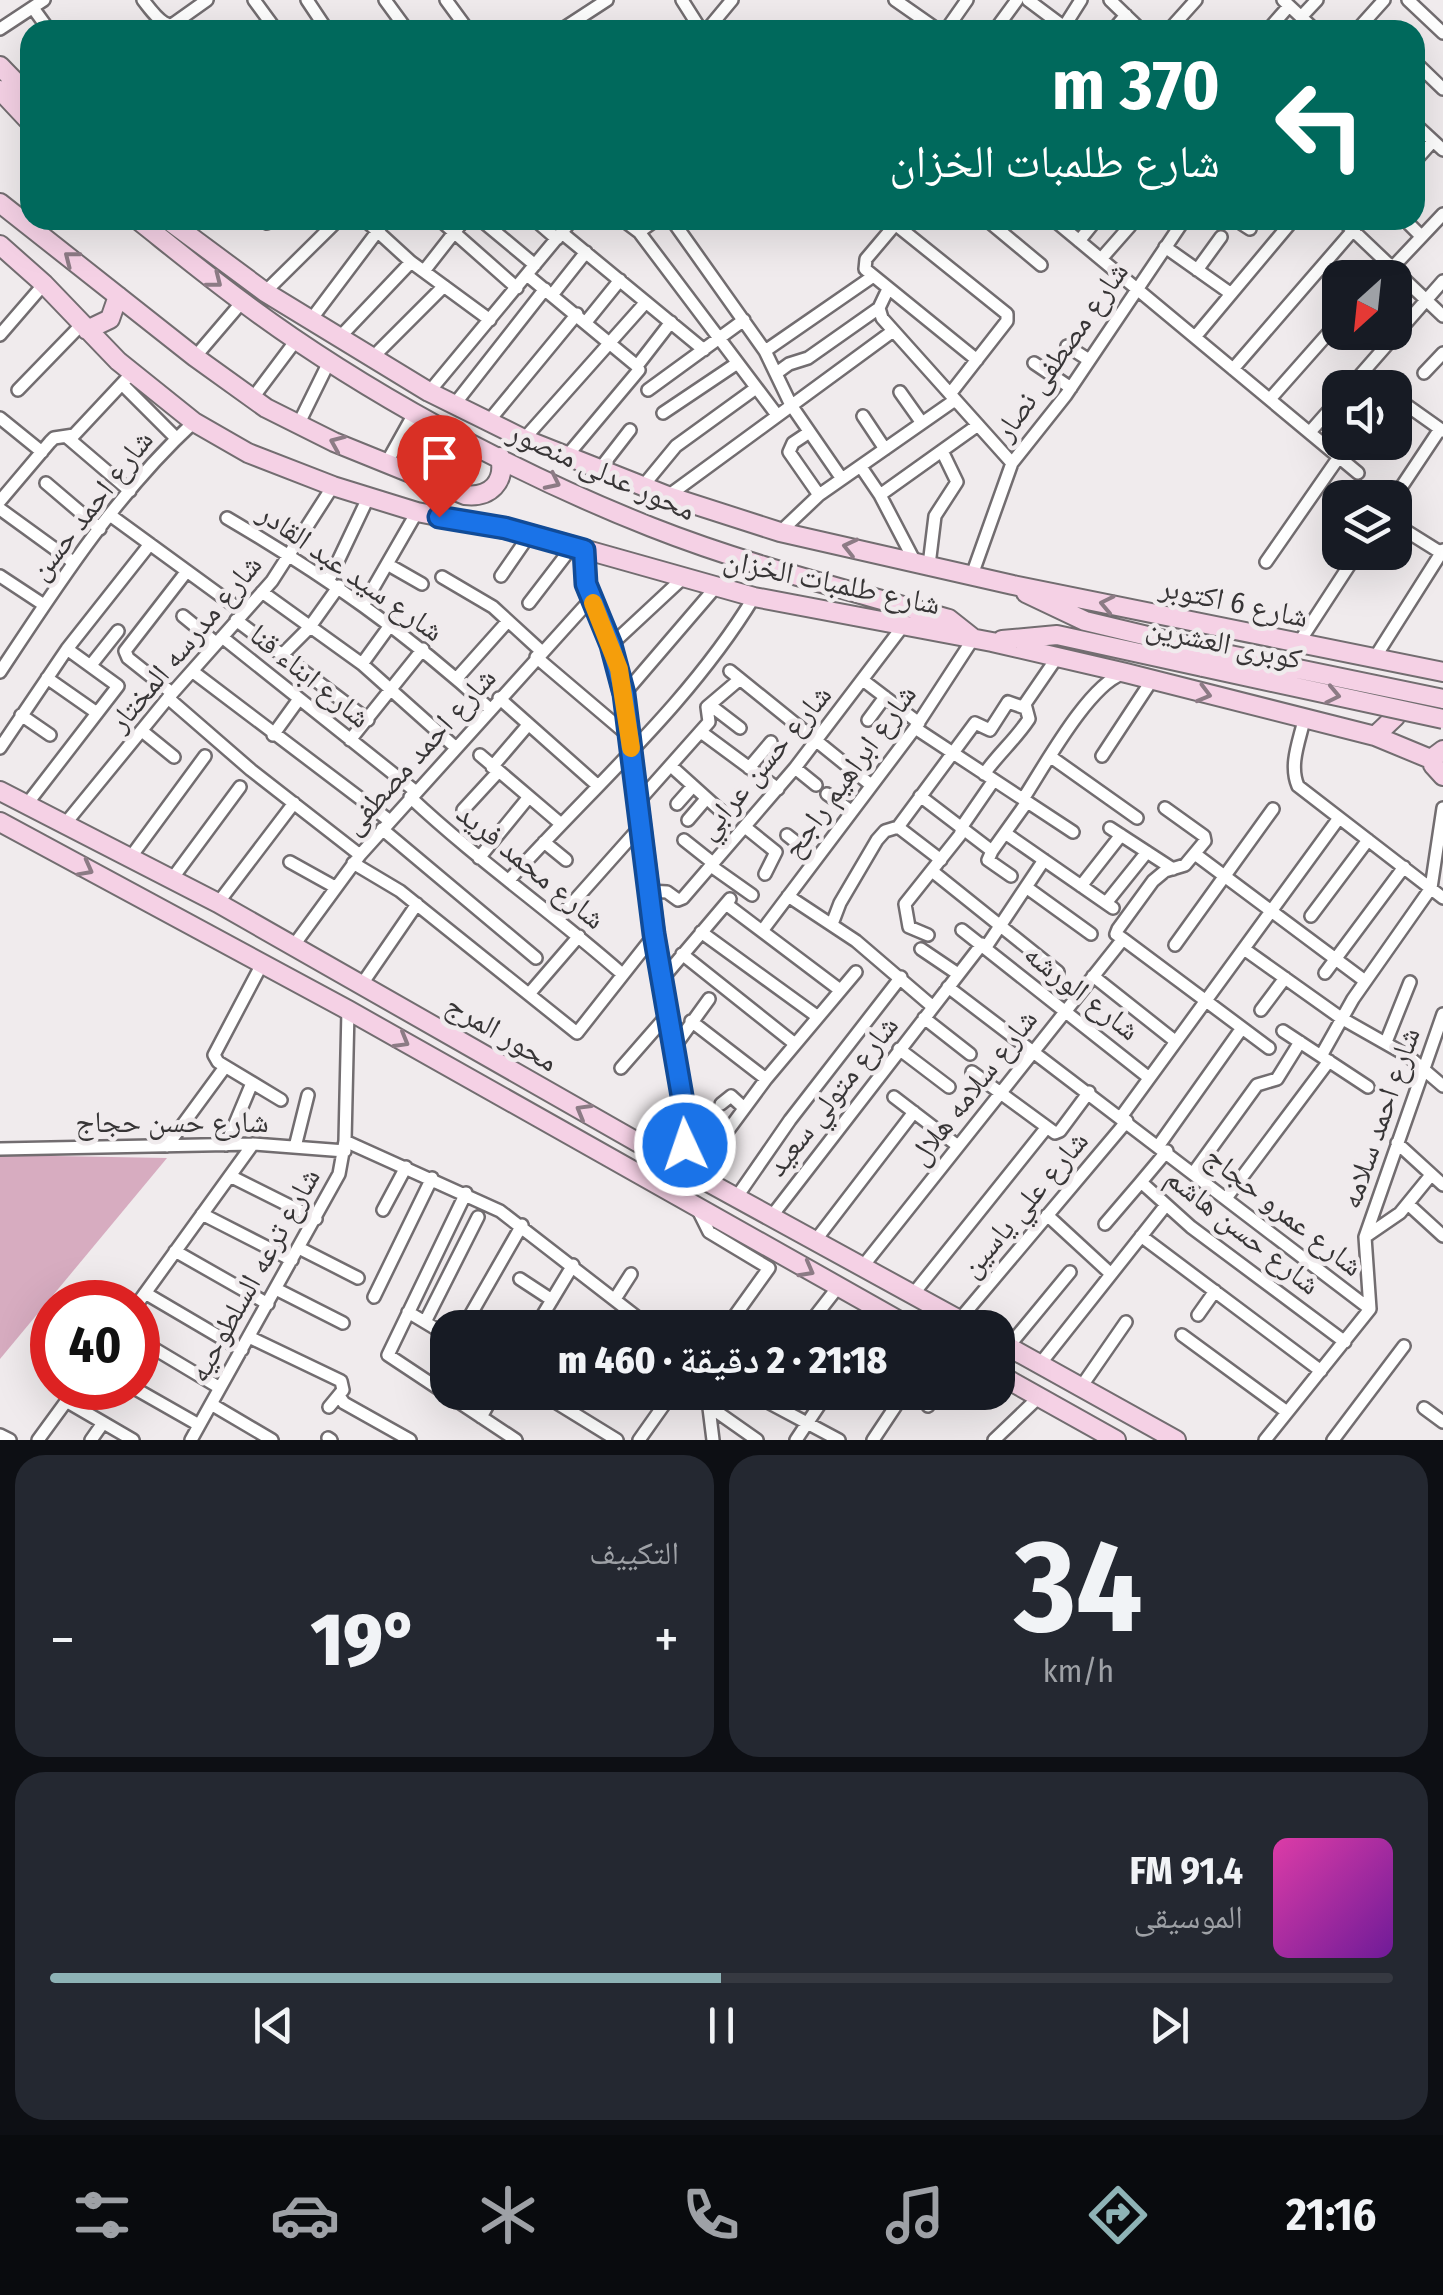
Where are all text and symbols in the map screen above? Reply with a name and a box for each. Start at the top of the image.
text: 370 m [1052,44,1220,128]
icon: left [1255,60,1385,190]
text: شارع طلمبات الخزان [889,135,1220,189]
one-way arrow [65,252,83,270]
street label: شارع مصطفى نصار [985,255,1137,449]
north arrow [1322,260,1412,350]
map controls [1322,260,1412,570]
one-way arrow [203,269,221,286]
button: sound [1322,370,1412,460]
street label: محور عدلى منصور [502,413,701,528]
pin [397,415,482,518]
street label: شارع احمد حسن [21,423,162,588]
icon: arrive [412,430,467,485]
one-way arrow [329,435,347,455]
one-way arrow [543,470,561,490]
button: layers [1322,480,1412,570]
street label: شارع سيد عبد القادر [250,494,451,650]
one-way arrow [842,538,859,559]
street label: شارع طلمبات الخزان [720,541,944,624]
street label: شارع مدرسه المختار [100,547,270,740]
street label: شارع 6 اكتوبر [1155,569,1312,636]
one-way arrow [1099,595,1116,616]
street label: كوبرى العشرين [1143,609,1305,677]
street label: شارع ابناء قنا [242,616,378,736]
street label: شارع احمد مصطفى [335,660,504,843]
street label: شارع حسن عرابي [689,677,843,850]
street label: شارع ابراهيم راجح [774,677,926,866]
one-way arrow [1195,682,1212,703]
one-way arrow [1324,683,1341,704]
street label: شارع محمد فريد [449,795,613,938]
one-way arrow [75,856,93,876]
street label: شارع الورشه [1017,936,1147,1049]
street label: محور المرج [439,987,564,1080]
street label: شارع سلامه هلال [901,1002,1046,1173]
street label: شارع متولي سعيد [758,1009,910,1187]
street label: شارع احمد سلامه [1332,1023,1429,1214]
one-way arrow [391,1029,409,1048]
position arrow [633,1093,737,1197]
street label: شارع حسن حجاج [75,1104,269,1141]
one-way arrow [576,1104,594,1123]
street label: شارع علي ياسين [952,1123,1100,1288]
street label: شارع عمرو حجاج [1197,1138,1370,1285]
street label: شارع حسن هاشم [1157,1160,1327,1304]
street label: شارع ترعه السلطوحيه [180,1162,329,1389]
one-way arrow [796,1257,814,1277]
speed limit sign: 40 [30,1280,160,1410]
text: 21:18 · 2 دقيقة · 460 m [558,1337,887,1383]
text: 34 [1014,1509,1143,1665]
text: التكييف [589,1534,679,1572]
text: 19° [311,1595,418,1685]
text: − [50,1607,75,1673]
text: + [654,1607,679,1673]
text: km/h [1043,1652,1114,1690]
text: 91.4 FM [1129,1848,1243,1894]
text: الموسيقى [1133,1898,1243,1936]
icon: previous [246,1998,301,2053]
icon: pause [694,1998,749,2053]
icon: next [1142,1998,1197,2053]
icon: filters [67,2180,137,2250]
icon: car [270,2180,340,2250]
icon: climate [473,2180,543,2250]
icon: phone [676,2180,746,2250]
icon: music [880,2180,950,2250]
icon: directions [1083,2180,1153,2250]
text: 21:16 [1286,2188,1376,2242]

